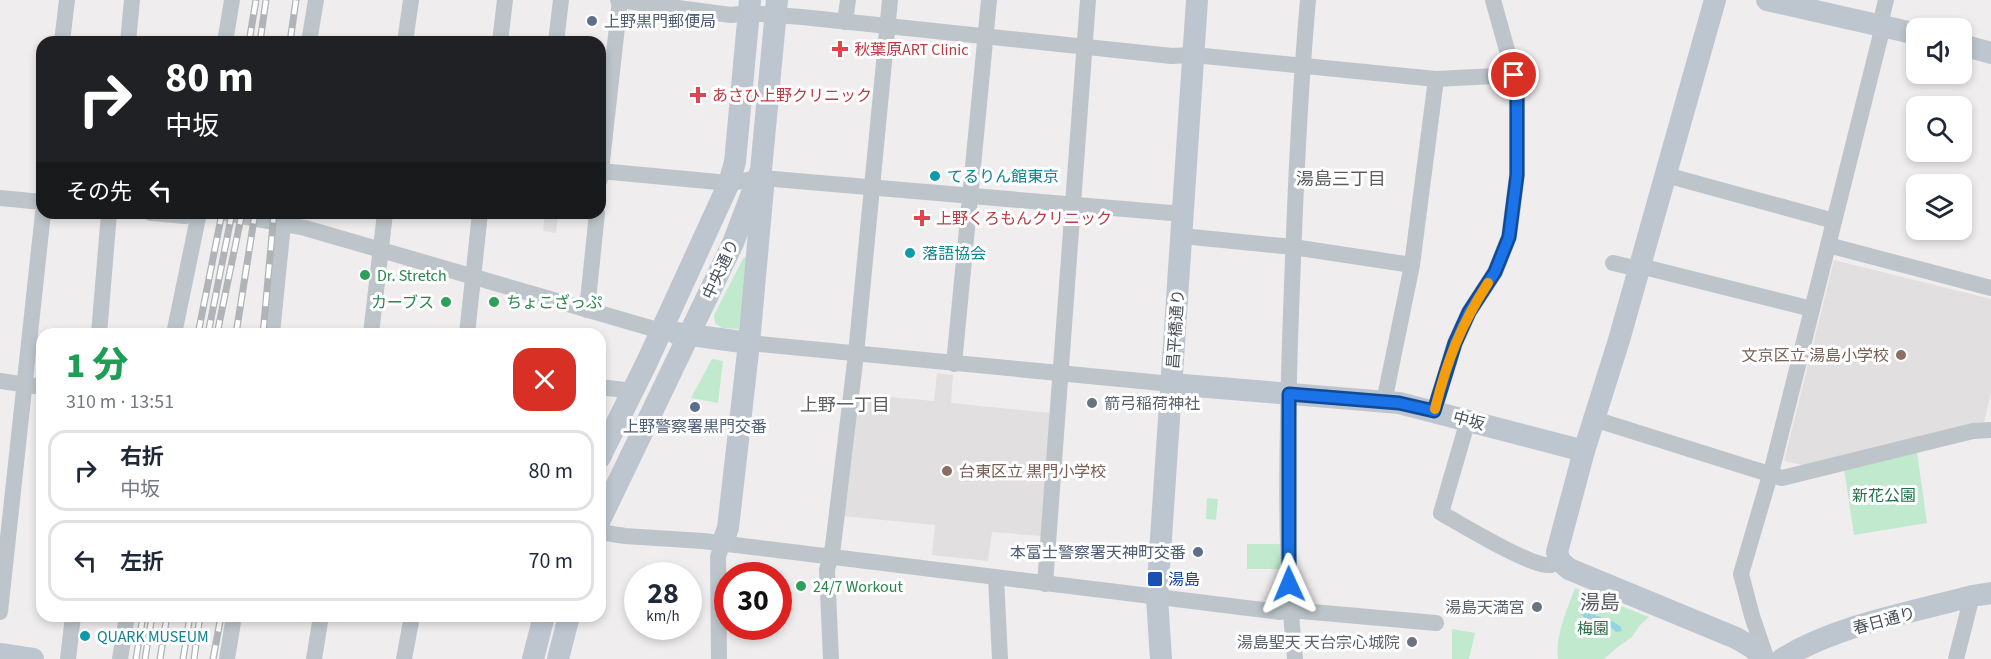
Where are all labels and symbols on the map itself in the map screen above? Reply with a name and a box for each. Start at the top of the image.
place label: 上野黒門郵便局 [604,11,716,33]
marker: 上野黒門郵便局 [585,14,599,28]
place label: 秋葉原ART Clinic [854,39,969,61]
marker: 秋葉原ART Clinic [831,40,849,58]
pin [1488,49,1539,100]
place label: あさひ上野クリニック [712,85,872,107]
marker: あさひ上野クリニック [689,86,707,104]
place label: てるりん館東京 [947,166,1059,188]
district label: 湯島三丁目 [1296,167,1386,192]
marker: てるりん館東京 [928,169,942,183]
place label: 上野くろもんクリニック [936,208,1112,230]
marker: 上野くろもんクリニック [913,209,931,227]
street label: 中央通り [697,236,744,303]
place label: 落語協会 [922,243,986,265]
marker: 落語協会 [903,246,917,260]
place label: Dr. Stretch [377,265,447,287]
marker: Dr. Stretch [358,268,372,282]
street label: 昌平橋通り [1162,288,1190,370]
place label: カーブス [371,292,434,314]
place label: ちょこざっぷ [506,292,602,314]
marker: カーブス [439,295,453,309]
marker: ちょこざっぷ [487,295,501,309]
place label: 文京区立 湯島小学校 [1742,345,1889,367]
marker: 文京区立 湯島小学校 [1894,348,1908,362]
district label: 上野一丁目 [800,393,890,418]
place label: 箭弓稲荷神社 [1104,393,1200,415]
marker: 箭弓稲荷神社 [1085,396,1099,410]
marker: 上野警察署黒門交番 [688,400,702,414]
street label: 中坂 [1450,406,1487,436]
place label: 上野警察署黒門交番 [623,416,767,438]
place label: 台東区立 黒門小学校 [959,461,1106,483]
marker: 台東区立 黒門小学校 [940,464,954,478]
park label: 新花公園 [1852,485,1916,507]
place label: 本富士警察署天神町交番 [1010,542,1186,564]
marker: 本富士警察署天神町交番 [1191,545,1205,559]
position arrow [1257,552,1321,616]
speed limit sign: 30 [714,562,792,640]
place label: 湯島 [1168,569,1200,591]
marker: 湯島 [1146,570,1164,588]
place label: 24/7 Workout [813,576,903,598]
marker: 24/7 Workout [794,579,808,593]
district label: 湯島 [1580,589,1620,617]
place label: 湯島天満宮 [1445,597,1525,619]
marker: 湯島天満宮 [1530,600,1544,614]
street label: 春日通り [1850,602,1918,640]
park label: 梅園 [1577,618,1609,640]
place label: QUARK MUSEUM [97,626,209,648]
marker: QUARK MUSEUM [78,629,92,643]
place label: 湯島聖天 天台宗心城院 [1237,632,1400,654]
marker: 湯島聖天 天台宗心城院 [1405,635,1419,649]

